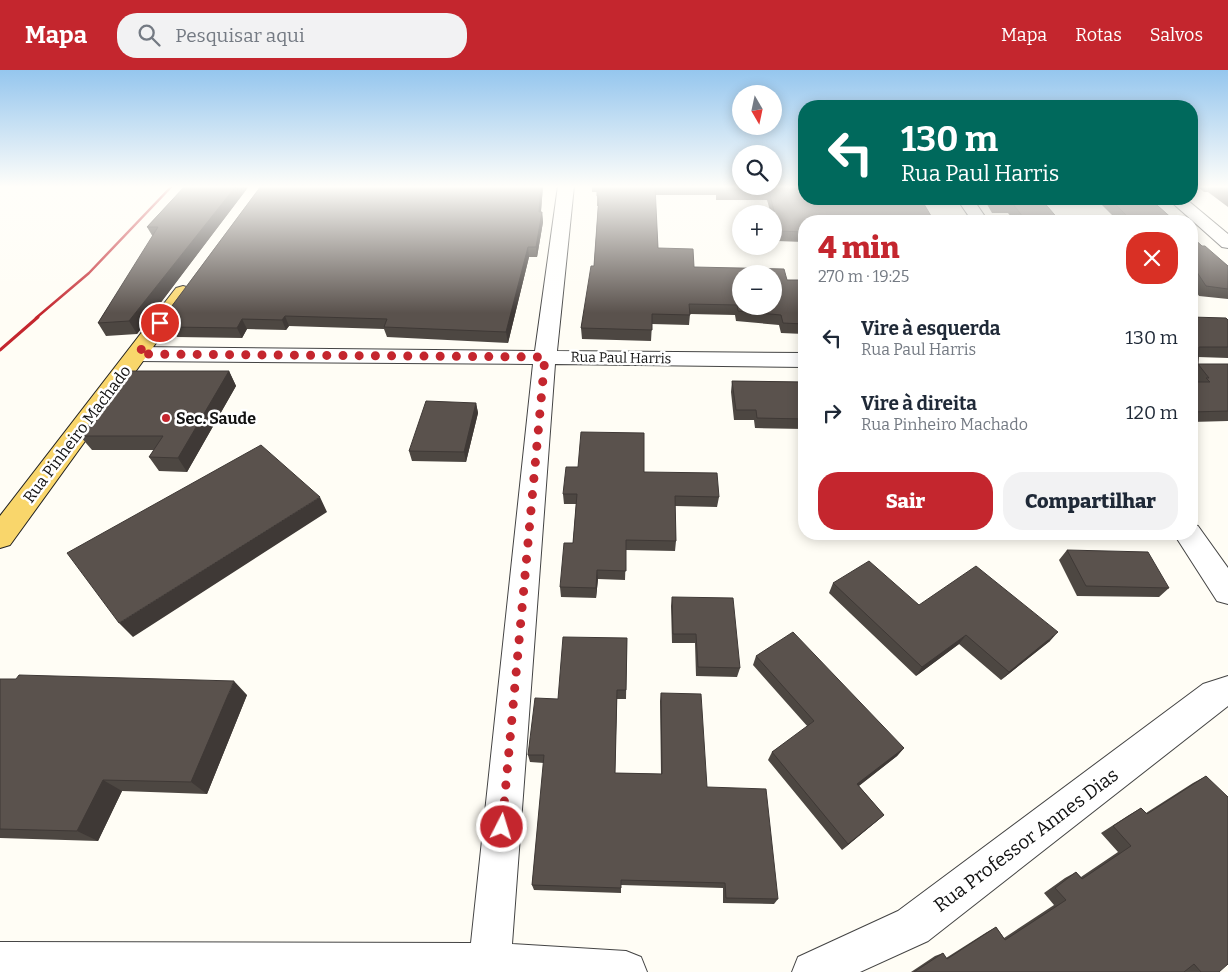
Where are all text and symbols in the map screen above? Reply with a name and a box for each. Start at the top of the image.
search box [117,13,467,58]
text: Mapa [25,21,87,49]
icon: search [135,21,163,49]
text: Pesquisar aqui [175,24,305,47]
text: Mapa [1001,24,1047,46]
text: Rotas [1075,24,1122,46]
text: Salvos [1150,24,1203,46]
north arrow [732,85,782,135]
map controls [732,85,782,315]
text: 130 m [901,118,998,160]
icon: left [818,120,883,185]
button: search [732,145,782,195]
text: Rua Paul Harris [901,160,1059,187]
button: + [732,205,782,255]
text: 4 min [818,230,900,266]
button: close [1126,232,1178,284]
button: − [732,265,782,315]
text: 270 m · 19:25 [818,267,909,286]
pin [139,302,181,344]
icon: arrive [146,309,174,337]
text: Vire à esquerda [861,317,1000,340]
icon: left [818,324,846,352]
text: 130 m [1125,326,1178,349]
text: Rua Paul Harris [861,340,976,359]
street label: Rua Paul Harris [570,349,672,367]
street label: Rua Pinheiro Machado [19,362,135,506]
text: Vire à direita [861,392,977,415]
icon: right [818,399,846,427]
text: 120 m [1126,401,1178,424]
place label: Sec. Saude [176,409,256,428]
marker: Sec. Saude [160,412,172,424]
text: Rua Pinheiro Machado [861,415,1028,434]
button: Sair [818,472,993,530]
button: Compartilhar [1003,472,1178,530]
street label: Rua Professor Annes Dias [929,763,1123,917]
position arrow [475,800,527,852]

